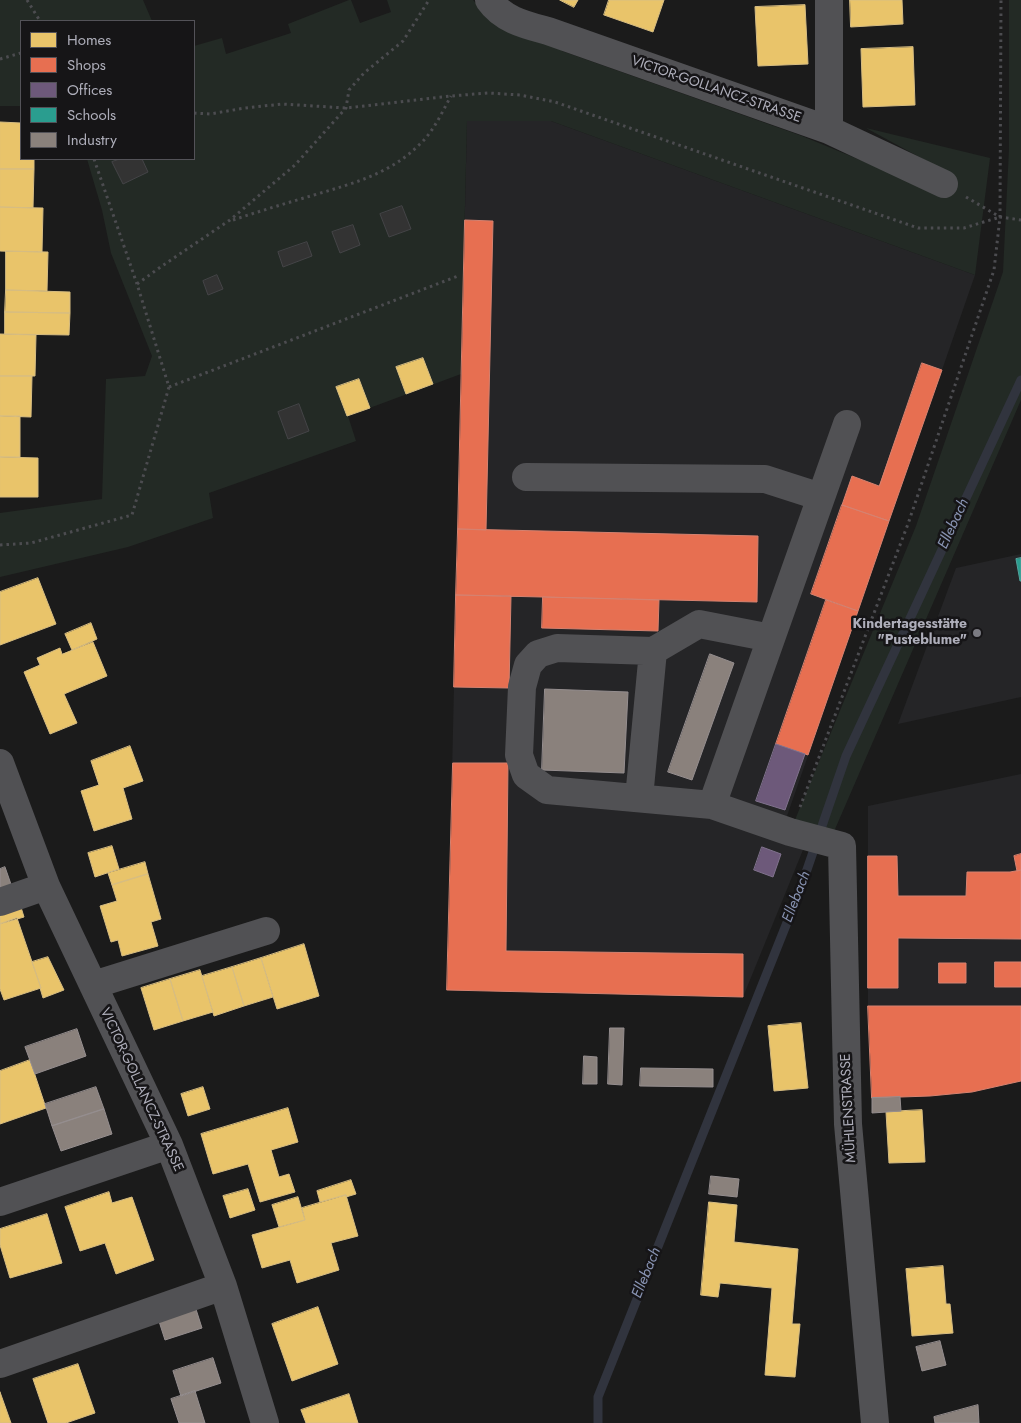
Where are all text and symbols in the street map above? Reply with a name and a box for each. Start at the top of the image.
legend [20,20,195,160]
text: Homes [67,29,111,51]
street label: VICTOR-GOLLANCZ-STRASSE [629,53,803,127]
text: Shops [67,54,106,76]
text: Offices [67,79,112,101]
text: Schools [67,104,116,126]
text: Industry [67,129,117,151]
water label: Ellebach [935,496,973,552]
place label: Kindertagesstätte "Pusteblume" [853,617,967,650]
marker: Kindertagesstätte "Pusteblume" [971,627,983,639]
water label: Ellebach [779,869,815,925]
street label: VICTOR-GOLLANCZ-STRASSE [96,1005,186,1175]
street label: MÜHLENSTRASSE [838,1053,860,1163]
water label: Ellebach [629,1245,665,1301]

